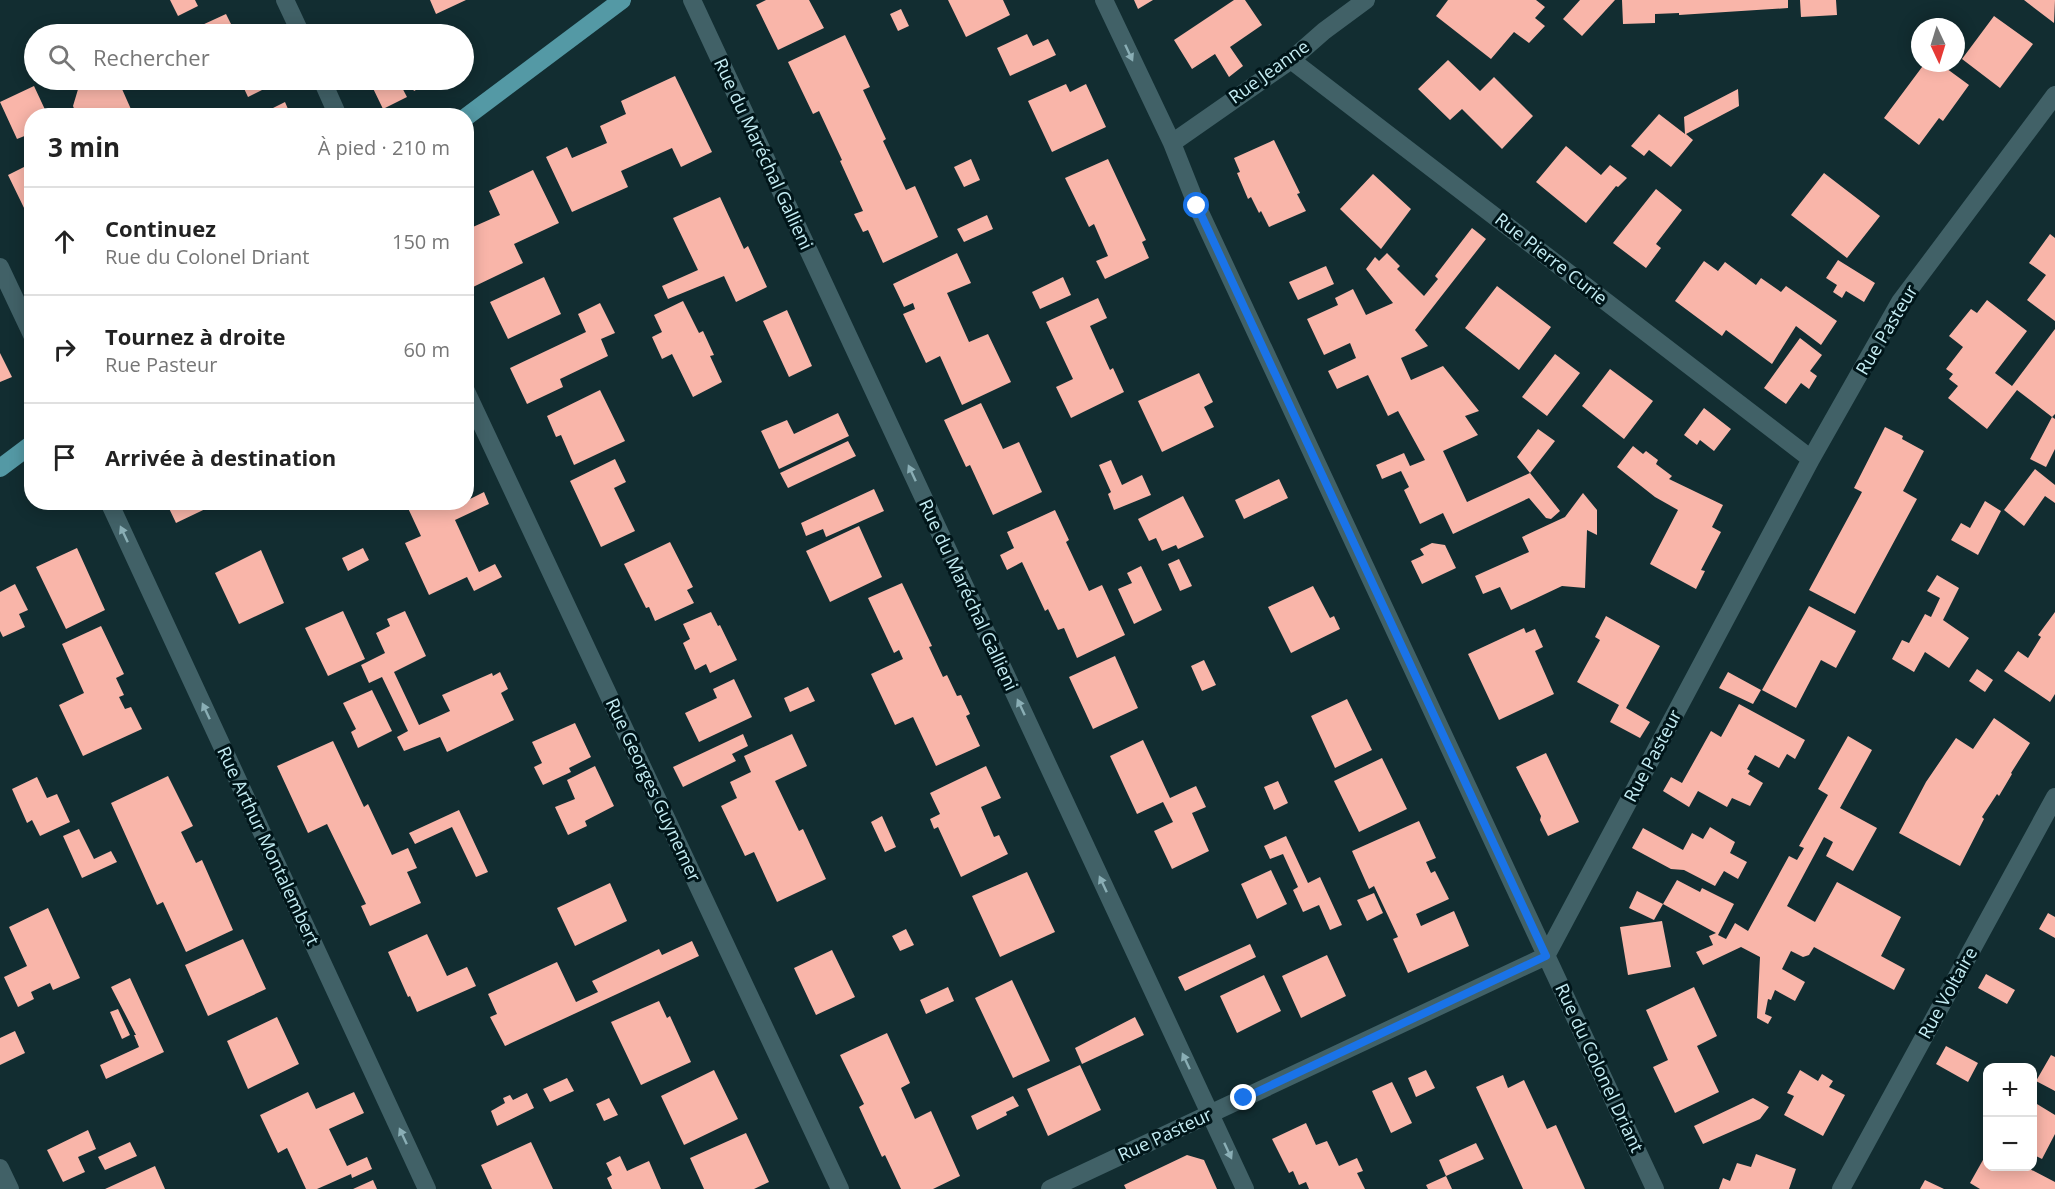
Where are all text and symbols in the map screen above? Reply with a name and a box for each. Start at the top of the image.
north arrow [1911,18,1965,72]
search box [24,24,474,90]
street label: Rue Jeanne [1223,34,1314,109]
icon: search [45,41,78,74]
text: Rechercher [93,42,210,72]
one-way arrow [1125,44,1134,61]
street label: Rue du Maréchal Gallieni [709,54,819,253]
text: 3 min [48,129,120,165]
text: À pied · 210 m [318,134,450,161]
route start [1183,192,1209,218]
street label: Rue Pierre Curie [1491,207,1613,310]
text: Continuez [105,213,216,243]
icon: ahead [48,225,81,258]
text: 150 m [392,228,450,255]
text: Rue du Colonel Driant [105,243,309,270]
street label: Rue Pasteur [1850,279,1923,379]
text: Tournez à droite [105,321,286,351]
icon: right [48,333,81,366]
text: 60 m [403,336,450,363]
text: Rue Pasteur [105,351,218,378]
icon: arrive [48,441,81,474]
text: Arrivée à destination [105,442,336,472]
one-way arrow [908,465,917,482]
street label: Rue du Maréchal Gallieni [914,495,1024,694]
one-way arrow [119,526,128,543]
street label: Rue Georges Guynemer [601,694,707,886]
one-way arrow [1016,698,1026,716]
one-way arrow [201,702,211,720]
street label: Rue Pasteur [1618,705,1687,806]
street label: Rue Arthur Montalembert [212,742,326,949]
one-way arrow [1099,876,1108,893]
street label: Rue Voltaire [1912,942,1982,1043]
street label: Rue du Colonel Driant [1550,979,1650,1156]
one-way arrow [1181,1052,1190,1069]
map controls [1983,1063,2037,1171]
button: + [1983,1063,2037,1117]
route end [1230,1084,1256,1110]
street label: Rue Pasteur [1114,1102,1216,1166]
button: − [1983,1117,2037,1171]
one-way arrow [398,1127,407,1144]
one-way arrow [1223,1143,1232,1160]

